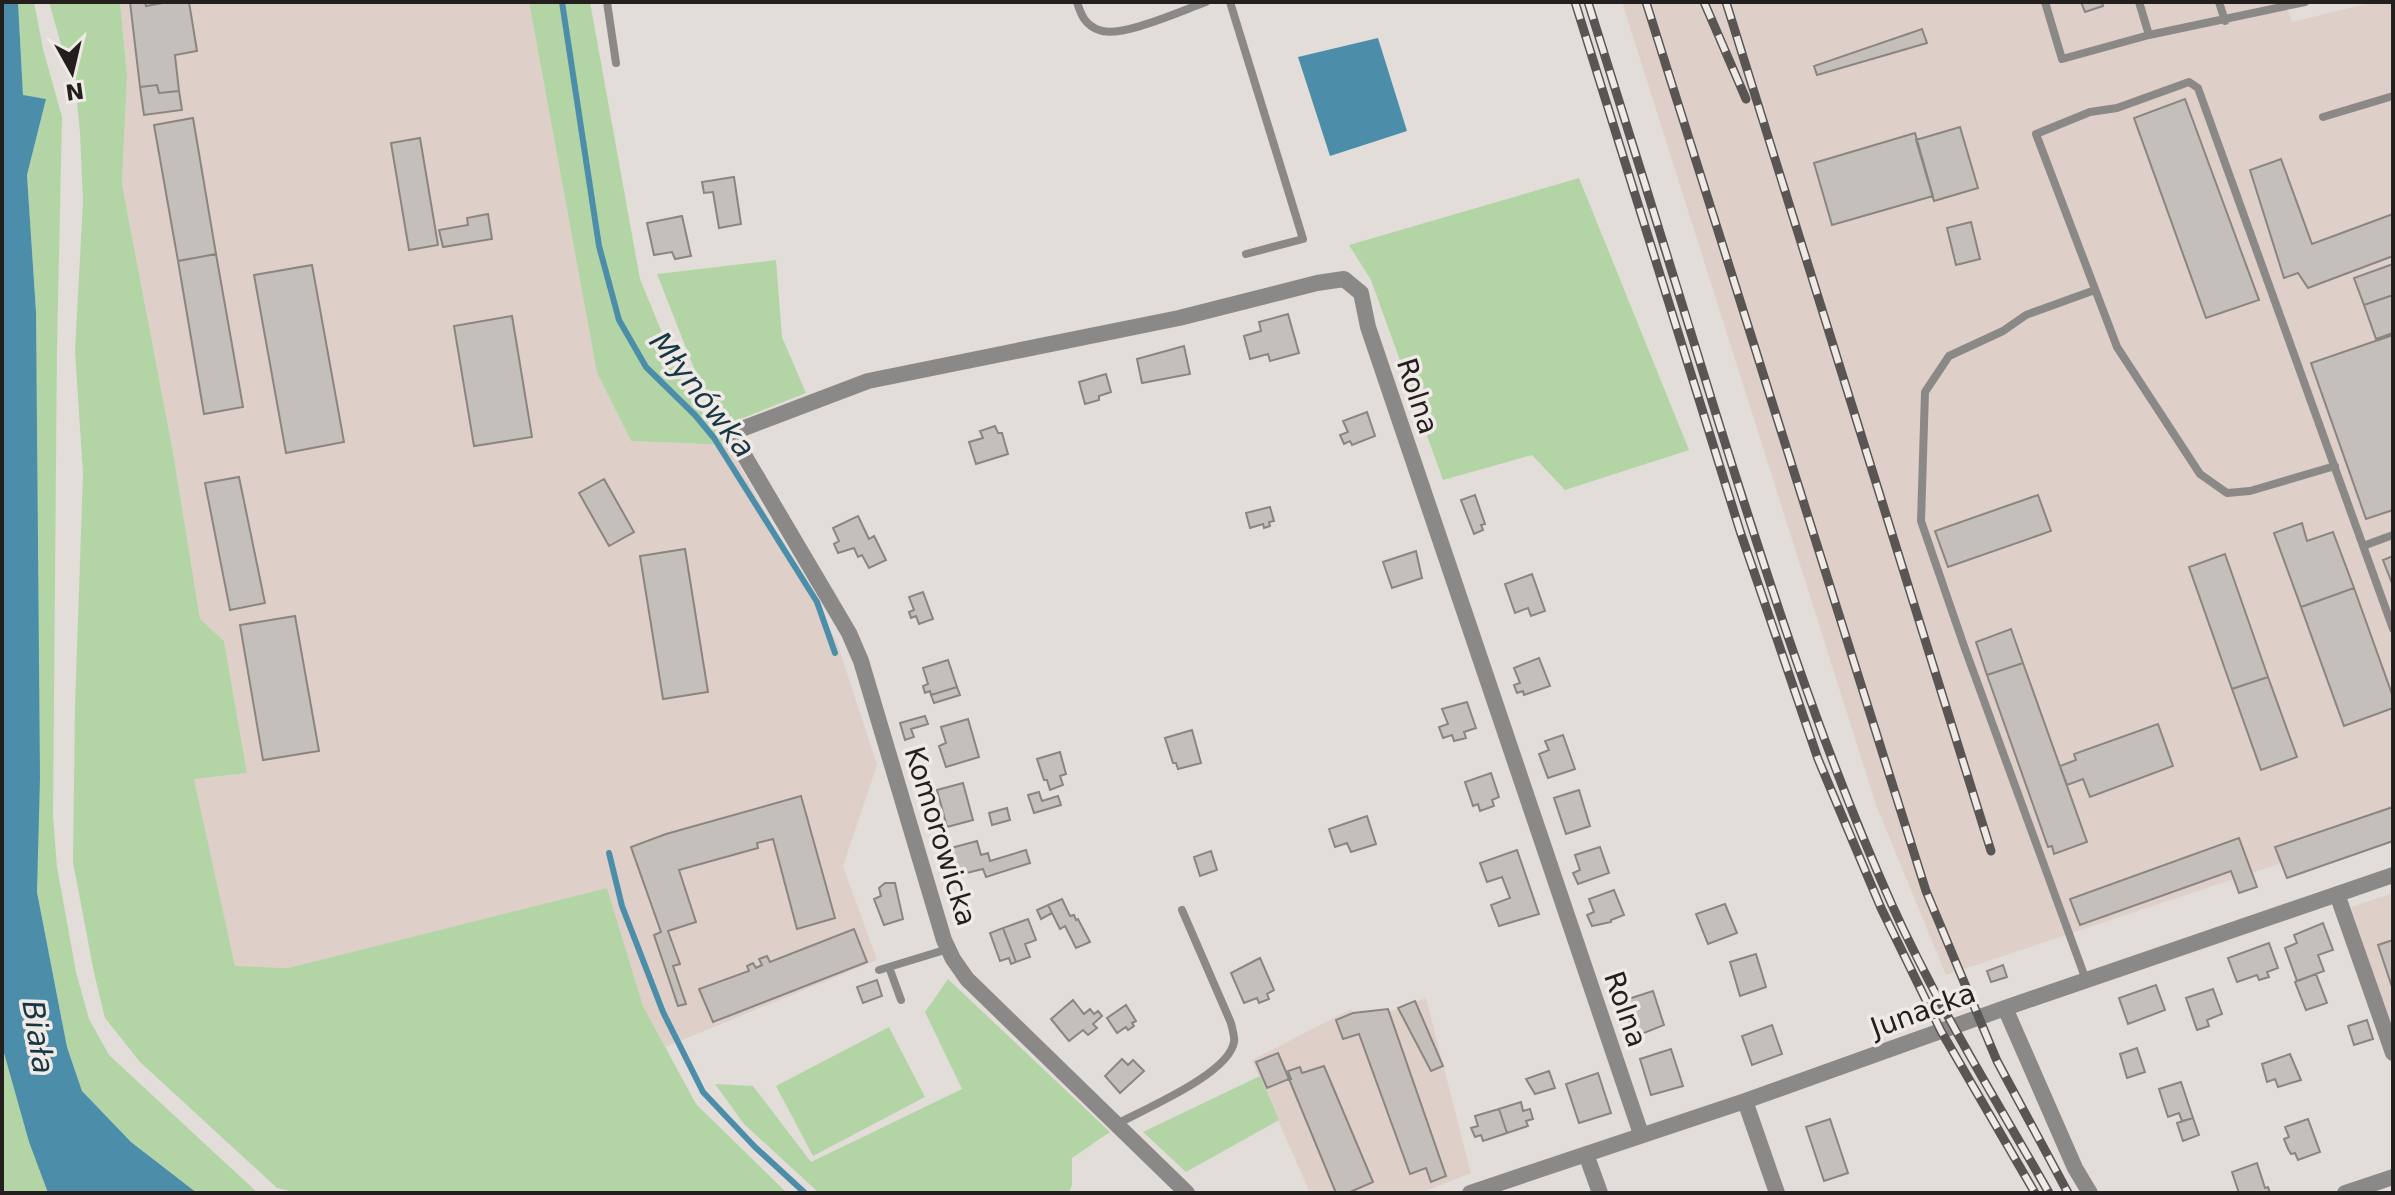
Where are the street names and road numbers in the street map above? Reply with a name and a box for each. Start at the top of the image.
street label: Rolna [1390,354,1445,438]
street label: Komorowicka [898,743,983,930]
street label: Rolna [1597,967,1654,1051]
street label: Junacka [1864,976,1980,1045]

